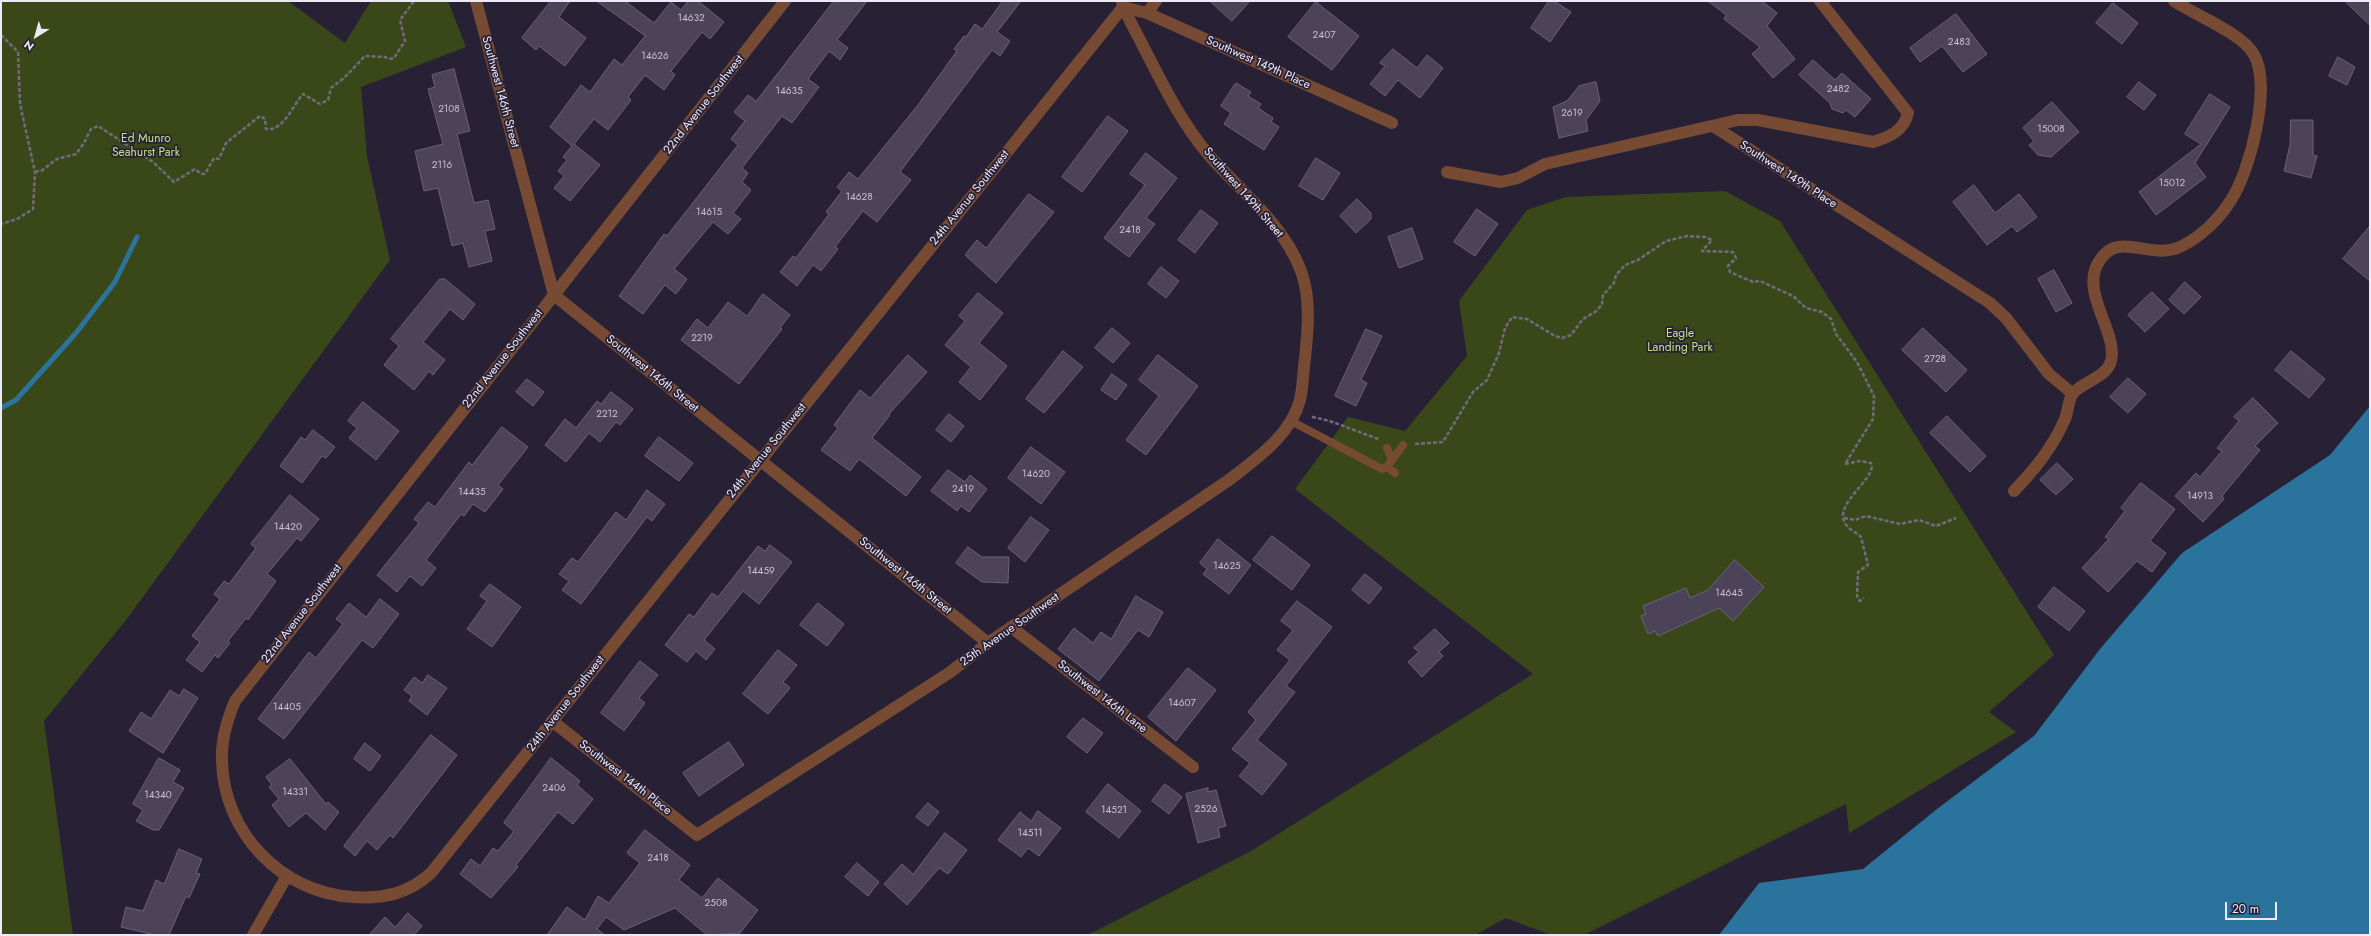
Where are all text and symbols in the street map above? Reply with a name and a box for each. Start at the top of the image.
house number: 14632 [677,13,705,25]
north arrow [16,16,56,56]
house number: 2407 [1313,30,1335,42]
street label: Southwest 149th Place [1203,33,1313,93]
street label: Southwest 146th Street [478,35,522,149]
text: N [20,37,37,55]
house number: 2483 [1948,37,1970,49]
house number: 14626 [641,51,669,63]
street label: 22nd Avenue Southwest [661,53,747,157]
house number: 2482 [1827,84,1849,96]
house number: 14635 [775,86,803,98]
house number: 2108 [438,104,460,116]
house number: 2619 [1561,108,1583,120]
house number: 15008 [2037,124,2065,136]
park label: Ed Munro Seahurst Park [112,132,180,160]
street label: Southwest 149th Place [1737,138,1839,212]
street label: Southwest 149th Street [1200,145,1286,241]
street label: 24th Avenue Southwest [927,148,1013,248]
house number: 2116 [432,160,452,172]
house number: 15012 [2159,178,2185,190]
house number: 14628 [845,192,873,204]
house number: 14615 [696,207,722,219]
house number: 2418 [1119,225,1141,237]
street label: 22nd Avenue Southwest [460,307,546,411]
park label: Eagle Landing Park [1647,327,1713,355]
street label: Southwest 146th Street [603,332,701,416]
house number: 2219 [691,333,713,345]
house number: 2728 [1924,354,1946,366]
street label: 24th Avenue Southwest [724,401,810,501]
house number: 2212 [596,409,618,421]
house number: 14620 [1022,469,1050,481]
house number: 2419 [952,484,974,496]
house number: 14435 [458,487,486,499]
house number: 14913 [2187,491,2213,503]
house number: 14420 [274,522,302,534]
street label: Southwest 146th Street [856,534,954,618]
house number: 14625 [1213,561,1241,573]
street label: 22nd Avenue Southwest [259,562,345,666]
house number: 14459 [747,566,775,578]
house number: 14645 [1715,588,1743,600]
street label: 25th Avenue Southwest [958,590,1062,670]
street label: 24th Avenue Southwest [524,653,608,755]
street label: Southwest 146th Lane [1054,658,1150,736]
house number: 14607 [1168,698,1196,710]
house number: 14405 [273,702,301,714]
street label: Southwest 144th Place [576,737,674,819]
house number: 2406 [542,783,566,795]
house number: 14331 [282,787,308,799]
house number: 14340 [144,790,172,802]
house number: 2526 [1195,804,1217,816]
house number: 14521 [1101,805,1127,817]
house number: 14511 [1018,828,1042,840]
house number: 2418 [647,853,669,865]
scale bar [2227,894,2279,920]
house number: 2508 [705,898,727,910]
text: 20 m [2232,900,2259,918]

